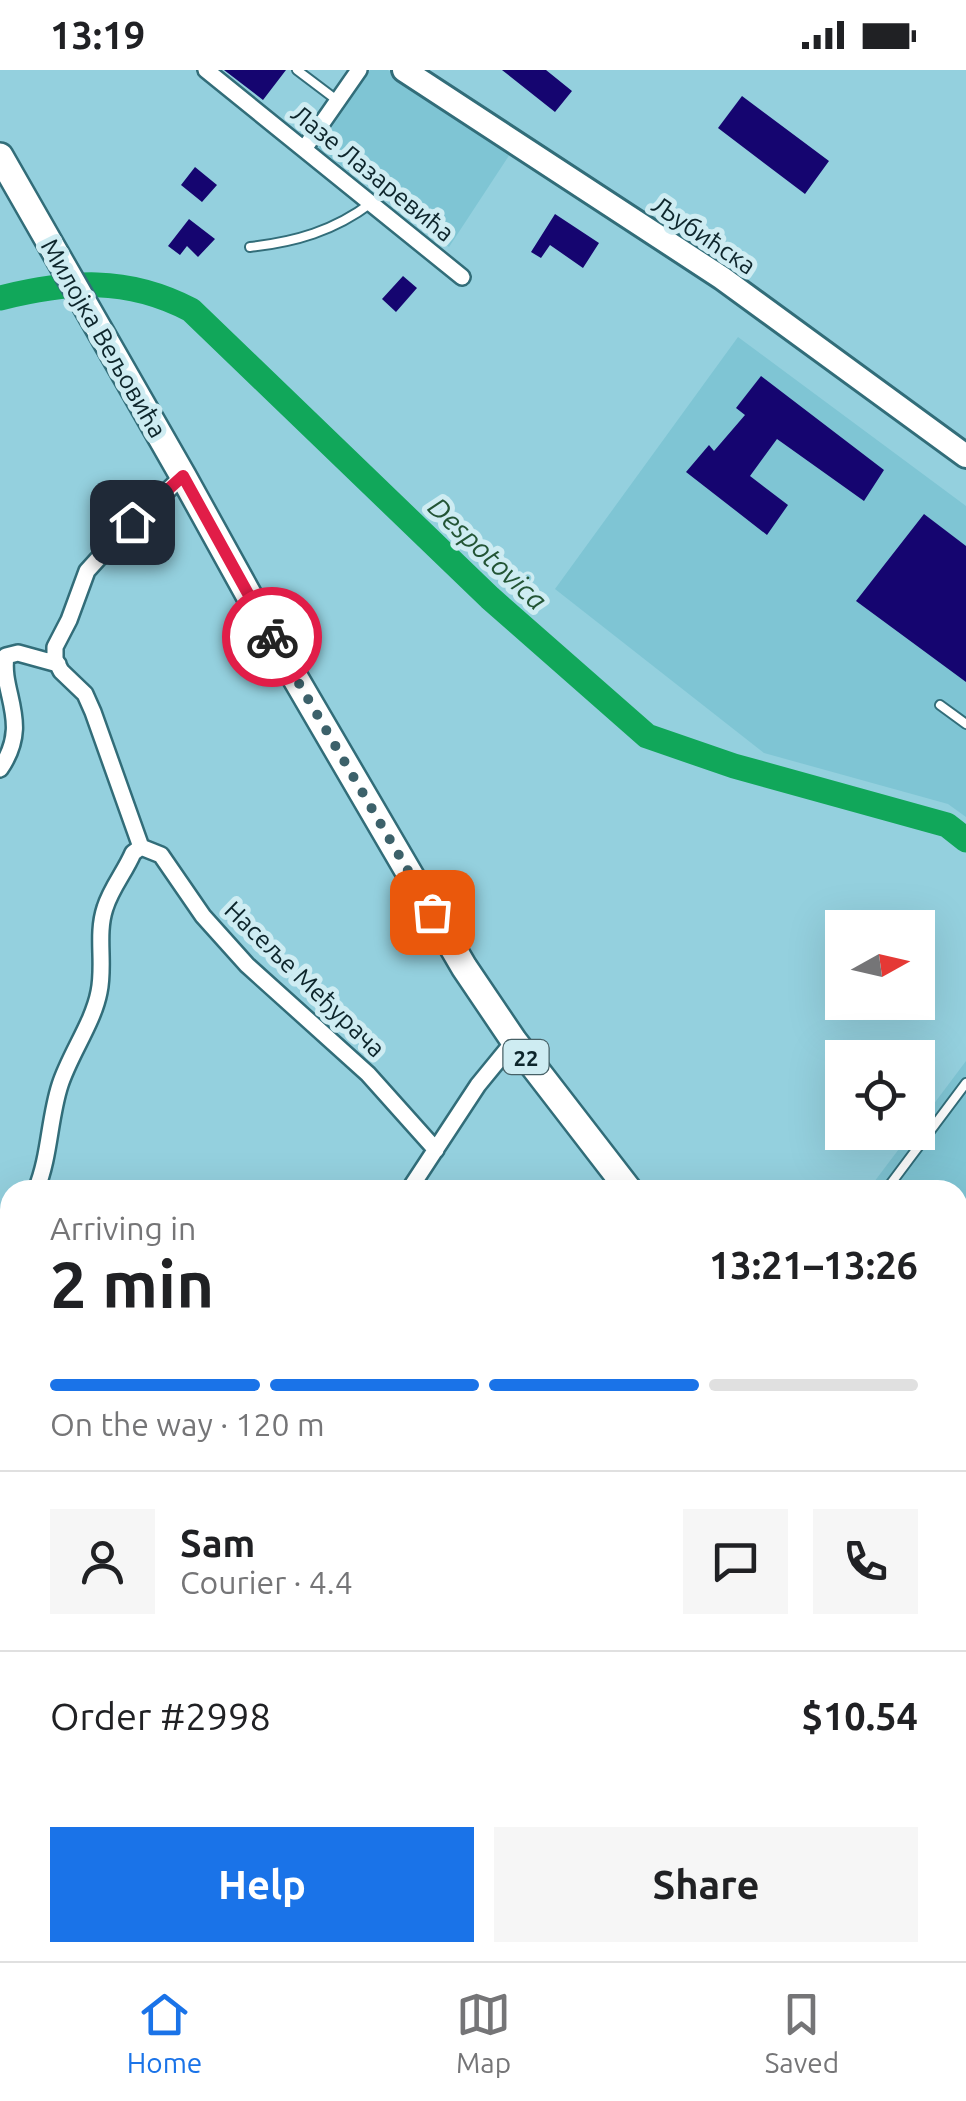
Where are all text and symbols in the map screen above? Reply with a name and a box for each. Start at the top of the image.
text: 13:19 [50,14,145,56]
street label: Лазе Лазаревића [286,99,460,247]
street label: Љубићска [647,190,761,280]
street label: Милојка Вељовића [36,234,172,442]
pin [90,480,175,565]
water label: Despotovica [423,491,553,615]
icon: home [105,495,160,550]
courier [222,587,322,687]
icon: bike [245,610,300,665]
pin [390,870,475,955]
icon: bag [405,885,460,940]
street label: Насеље Међурача [219,895,391,1063]
north arrow [825,910,935,1020]
map controls [825,910,935,1150]
road number: 22 [504,1040,548,1074]
button: locate [825,1040,935,1150]
text: Arriving in [50,1210,196,1246]
text: 13:21–13:26 [709,1244,918,1286]
text: 2 min [50,1247,214,1320]
text: On the way · 120 m [50,1406,325,1442]
button: person [50,1509,155,1614]
button: chat [683,1509,788,1614]
button: phone [813,1509,918,1614]
text: Sam [180,1522,255,1564]
text: Courier · 4.4 [180,1564,353,1600]
text: Order #2998 [50,1695,271,1737]
text: $10.54 [801,1695,918,1737]
button: Help [50,1827,474,1942]
button: Share [494,1827,918,1942]
tab: Home [127,1987,202,2078]
tab: Map [456,1987,511,2078]
tab: Saved [765,1987,839,2078]

